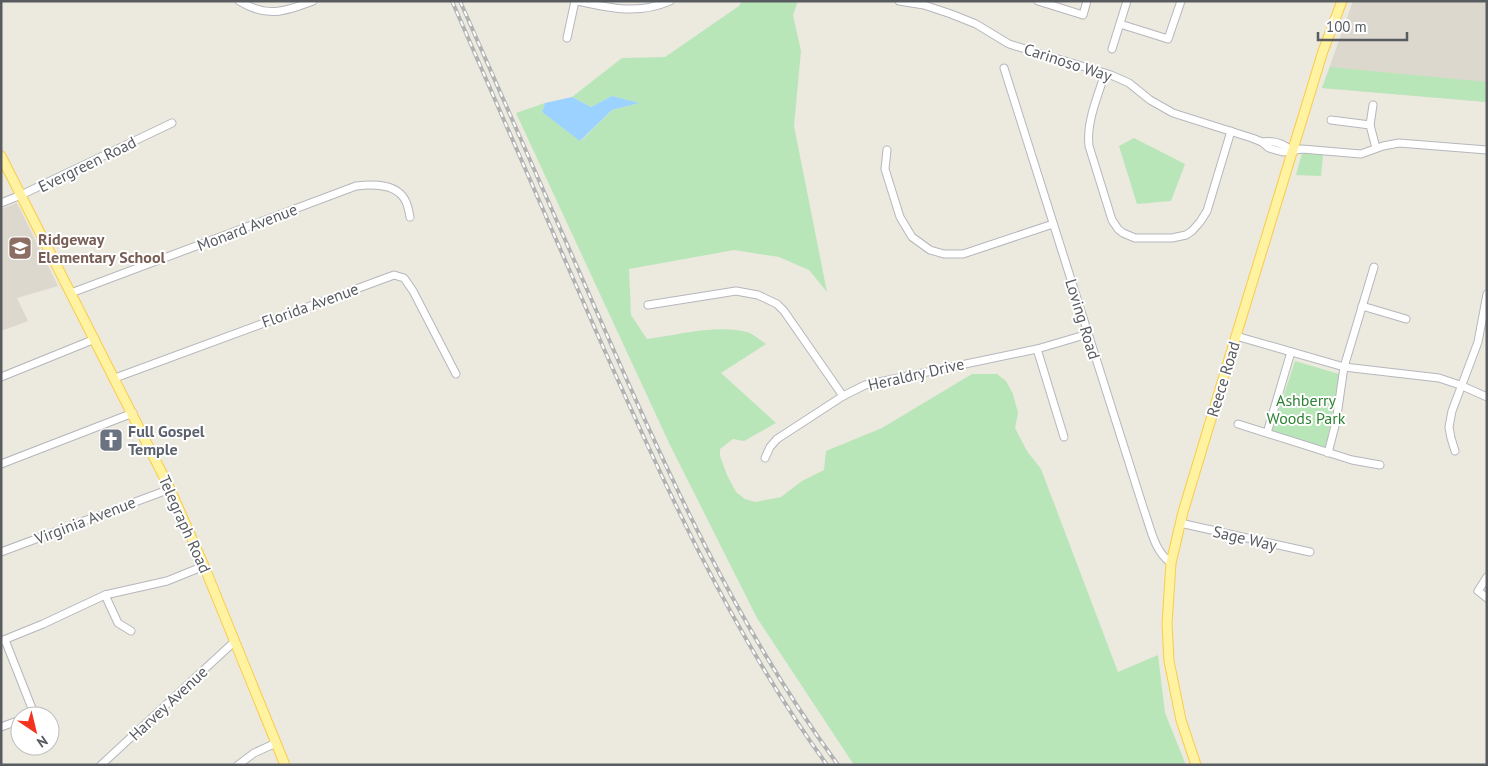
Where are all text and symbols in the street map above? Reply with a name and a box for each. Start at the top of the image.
scale bar [1318,10,1407,42]
text: 100 m [1326,17,1367,36]
street label: Carinoso Way [1022,38,1115,86]
street label: Evergreen Road [35,132,139,196]
street label: Monard Avenue [194,199,300,255]
place label: Ridgeway Elementary School [38,229,165,267]
school or university icon: Ridgeway Elementary School [7,235,33,261]
street label: Loving Road [1061,276,1105,362]
street label: Florida Avenue [259,278,361,332]
street label: Reece Road [1202,339,1244,419]
street label: Heraldry Drive [866,353,966,395]
park label: Ashberry Woods Park [1267,390,1346,428]
place label: Full Gospel Temple [128,421,205,459]
church icon: Full Gospel Temple [98,427,124,453]
street label: Telegraph Road [154,472,216,576]
street label: Virginia Avenue [31,492,138,549]
street label: Sage Way [1211,521,1279,555]
street label: Harvey Avenue [125,662,211,744]
north arrow [10,706,60,756]
text: N [34,732,51,752]

